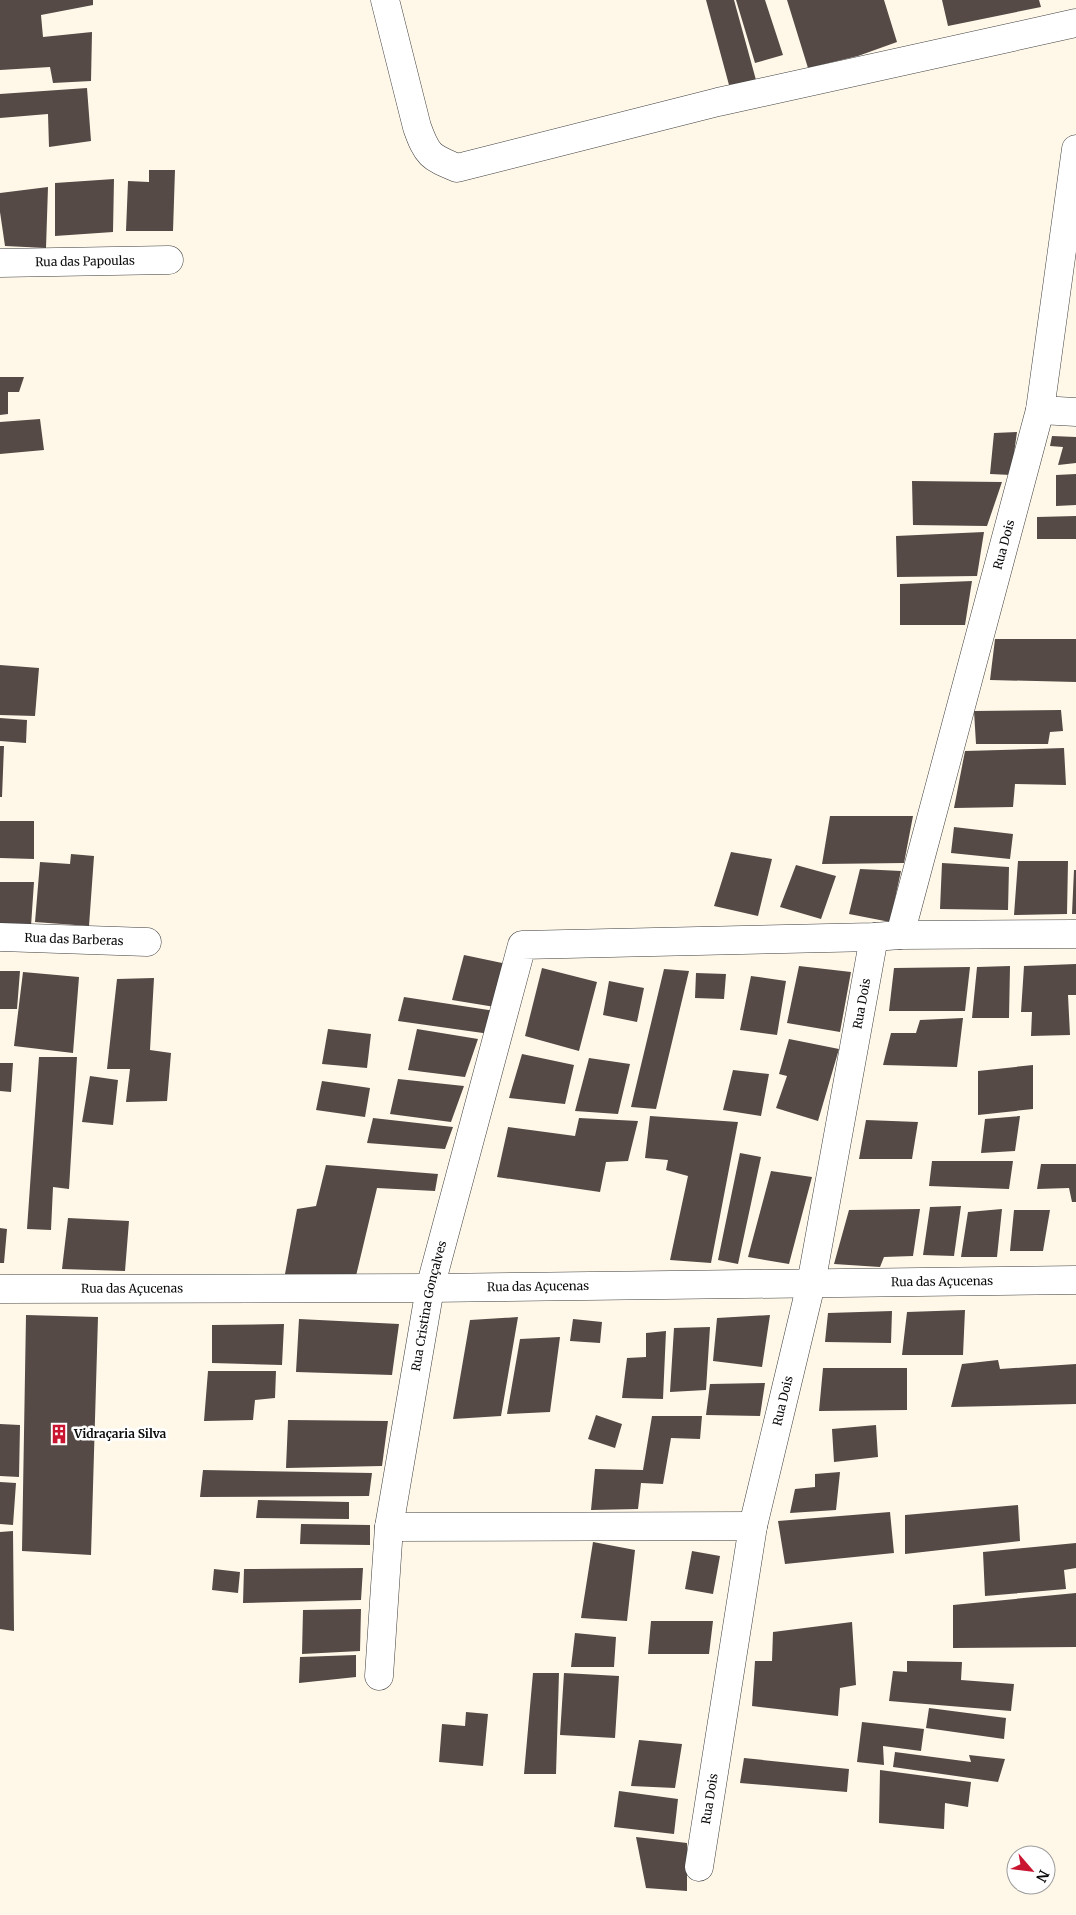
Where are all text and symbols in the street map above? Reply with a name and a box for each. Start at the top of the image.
street label: Rua das Papoulas [35,253,135,269]
street label: Rua Dois [990,518,1017,571]
street label: Rua das Barberas [24,930,124,948]
street label: Rua Dois [849,977,873,1030]
street label: Rua Cristina Gonçalves [408,1239,449,1372]
street label: Rua das Açucenas [891,1273,993,1289]
street label: Rua das Açucenas [487,1278,589,1294]
street label: Rua das Açucenas [81,1281,183,1296]
street label: Rua Dois [769,1374,796,1427]
building icon: Vidraçaria Silva [48,1423,70,1445]
place label: Vidraçaria Silva [73,1426,167,1441]
street label: Rua Dois [698,1772,721,1825]
north arrow [1006,1845,1056,1895]
text: N [1032,1867,1053,1885]

